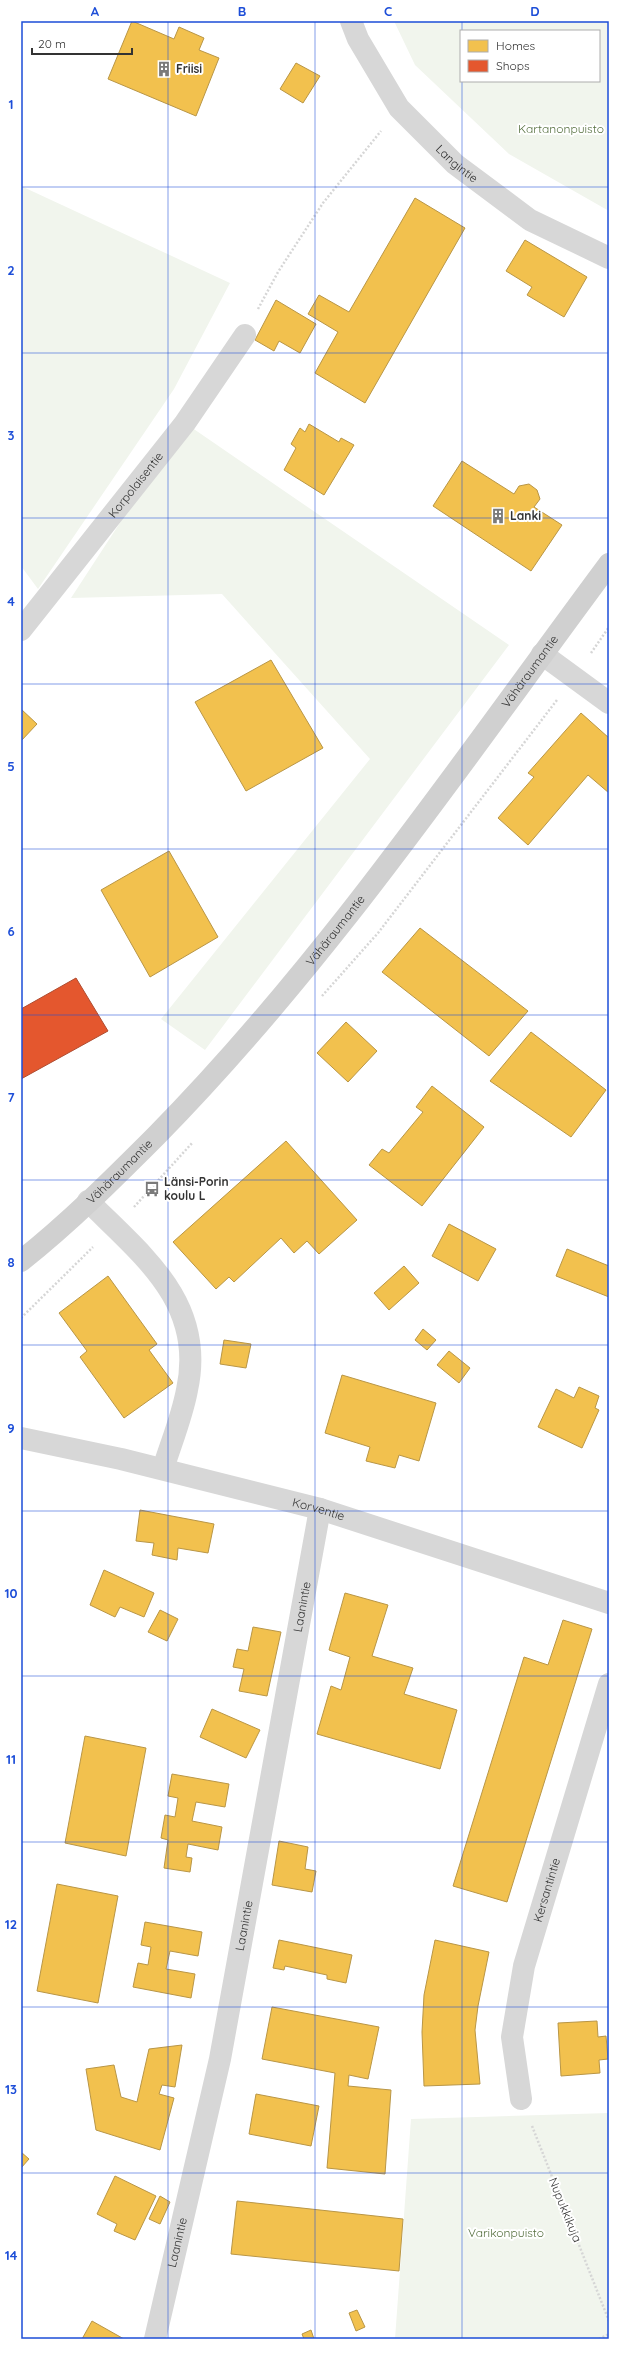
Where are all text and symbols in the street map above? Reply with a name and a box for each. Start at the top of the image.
text: A [91,3,100,19]
text: B [238,3,246,19]
text: C [384,3,392,19]
text: D [530,3,540,19]
scale bar [32,30,132,56]
legend [460,30,600,82]
text: 20 m [38,36,66,51]
text: Homes [496,38,536,53]
text: Shops [496,58,530,73]
building icon: Friisi [155,60,173,78]
place label: Friisi [176,61,202,76]
text: 1 [8,96,14,112]
park label: Kartanonpuisto [518,121,604,136]
street label: Langintie [433,141,481,186]
text: 2 [7,262,15,278]
text: 3 [8,427,15,443]
street label: Korpolaisentie [105,449,166,521]
building icon: Lanki [489,507,507,525]
place label: Lanki [510,508,541,523]
text: 4 [7,593,15,609]
street label: Vähäraumantie [498,632,561,710]
text: 5 [7,758,15,774]
street label: Vähäraumantie [302,892,368,969]
text: 6 [7,923,15,939]
text: 7 [7,1089,15,1105]
street label: Vähäraumantie [83,1136,156,1207]
place label: Länsi-Porin koulu L [164,1174,229,1203]
bus stop icon: Länsi-Porin koulu L [143,1180,161,1198]
text: 8 [7,1254,15,1270]
text: 9 [7,1420,15,1436]
street label: Korventie [291,1494,347,1524]
street label: Laanintie [290,1580,314,1633]
text: 10 [4,1585,18,1601]
text: 11 [6,1751,16,1767]
street label: Kersantintie [530,1856,563,1924]
street label: Laanintie [232,1899,256,1952]
text: 12 [5,1916,17,1932]
text: 13 [5,2081,17,2097]
street label: Nupukkikuja [546,2175,585,2244]
street label: Laanintie [164,2216,190,2269]
park label: Varikonpuisto [468,2225,544,2240]
text: 14 [5,2247,18,2263]

